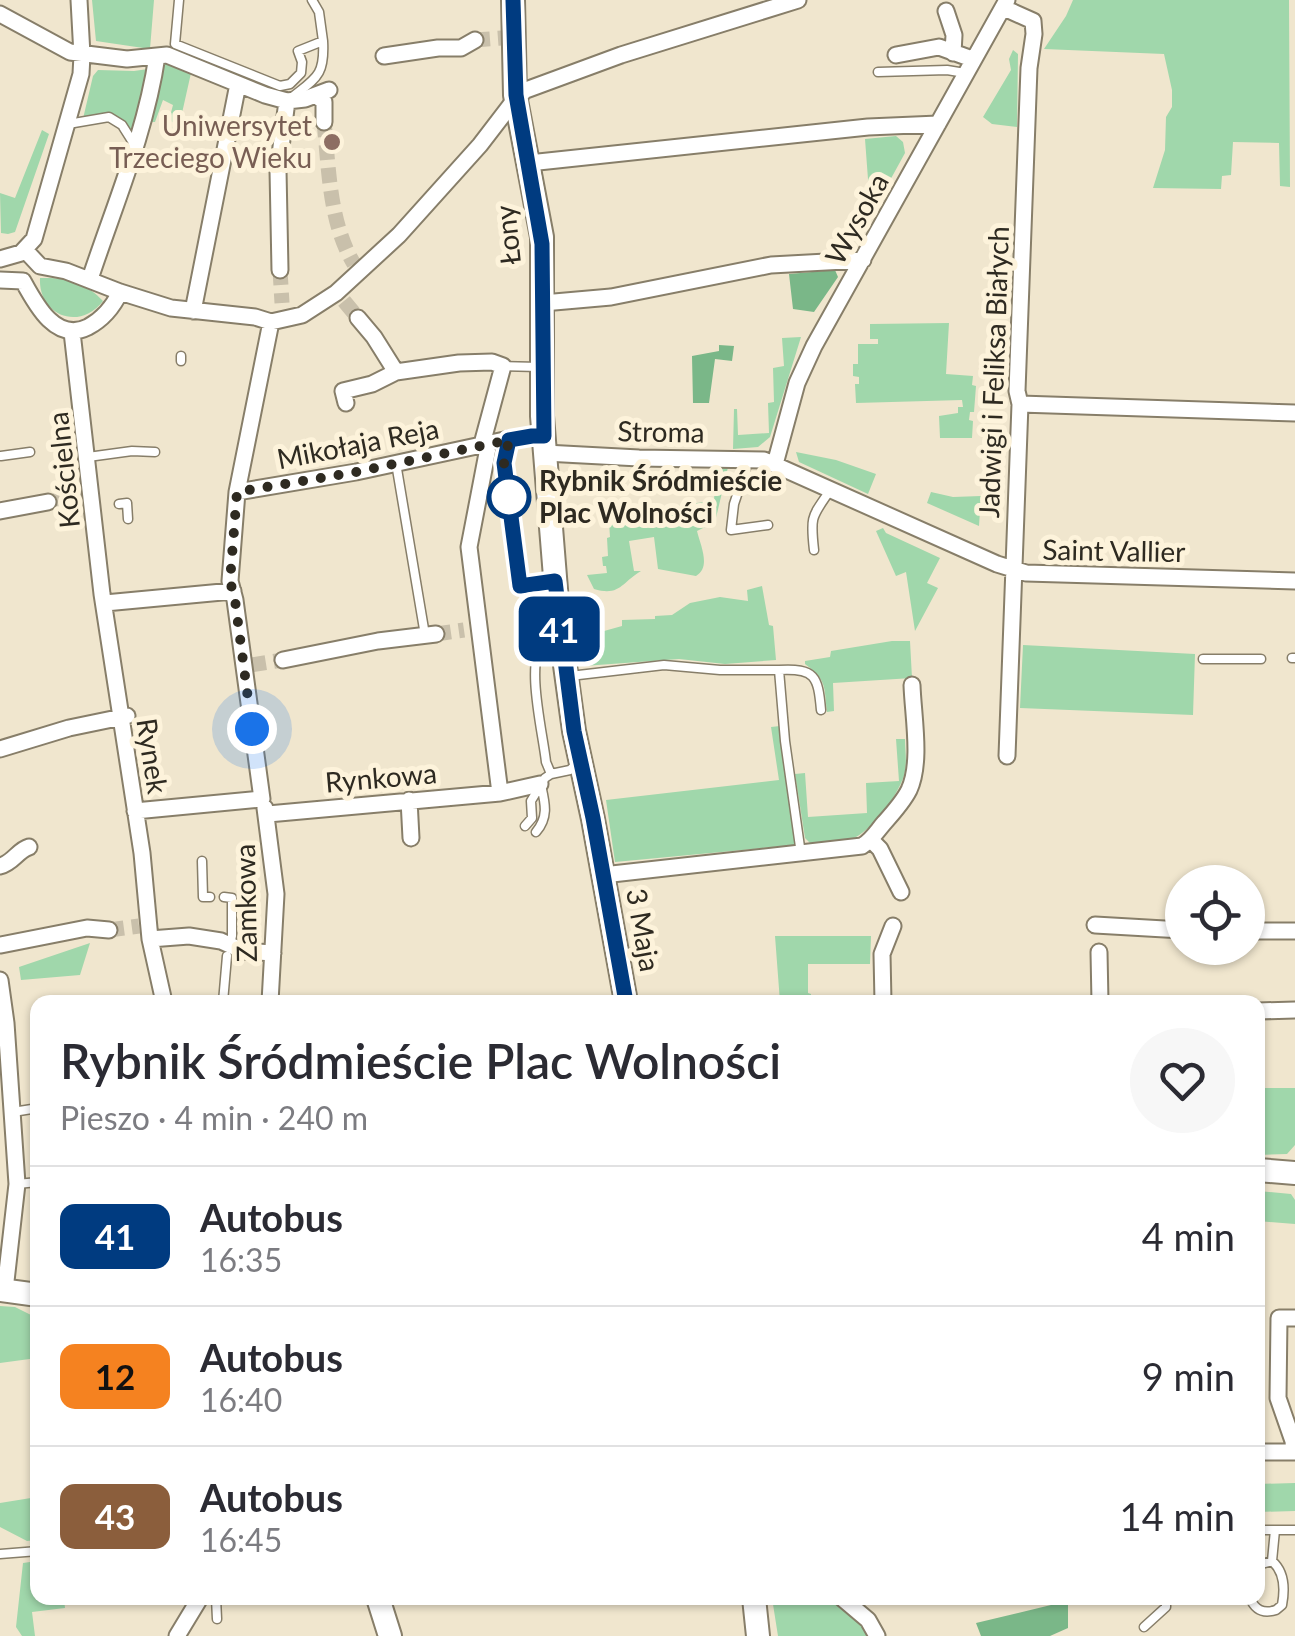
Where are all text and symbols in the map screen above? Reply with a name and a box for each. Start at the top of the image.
place label: Uniwersytet Trzeciego Wieku [109,108,312,174]
marker: Uniwersytet Trzeciego Wieku [321,131,343,153]
street label: Wysoka [817,167,895,270]
street label: Łony [487,203,527,266]
street label: Jadwigi i Feliksa Białych [971,225,1015,519]
street label: Kościelna [40,410,86,530]
street label: Mikołaja Reja [274,411,442,475]
street label: Stroma [617,413,705,449]
place label: Rybnik Śródmieście Plac Wolności [539,463,782,529]
marker: Rybnik Śródmieście Plac Wolności [488,476,530,518]
street label: Saint Vallier [1042,532,1186,568]
line badge: 41 [514,596,604,662]
text: 41 [539,608,579,650]
your location [227,704,277,754]
street label: Rynek [130,716,176,797]
street label: Rynkowa [324,755,438,799]
street label: Zamkowa [227,843,263,963]
map controls [1165,865,1265,965]
button: locate [1165,865,1265,965]
street label: 3 Maja [620,886,668,974]
button: heart [1130,1028,1235,1133]
text: Rybnik Śródmieście Plac Wolności [60,1032,781,1089]
text: Pieszo · 4 min · 240 m [60,1098,368,1137]
text: Autobus [200,1194,343,1240]
text: 4 min [1142,1213,1235,1259]
text: 41 [95,1215,135,1257]
text: 16:35 [200,1240,282,1279]
text: Autobus [200,1334,343,1380]
text: 9 min [1142,1353,1235,1399]
text: 12 [95,1355,135,1397]
text: 16:40 [200,1380,282,1419]
text: Autobus [200,1474,343,1520]
text: 14 min [1120,1493,1235,1539]
text: 43 [95,1495,135,1537]
text: 16:45 [200,1520,282,1559]

